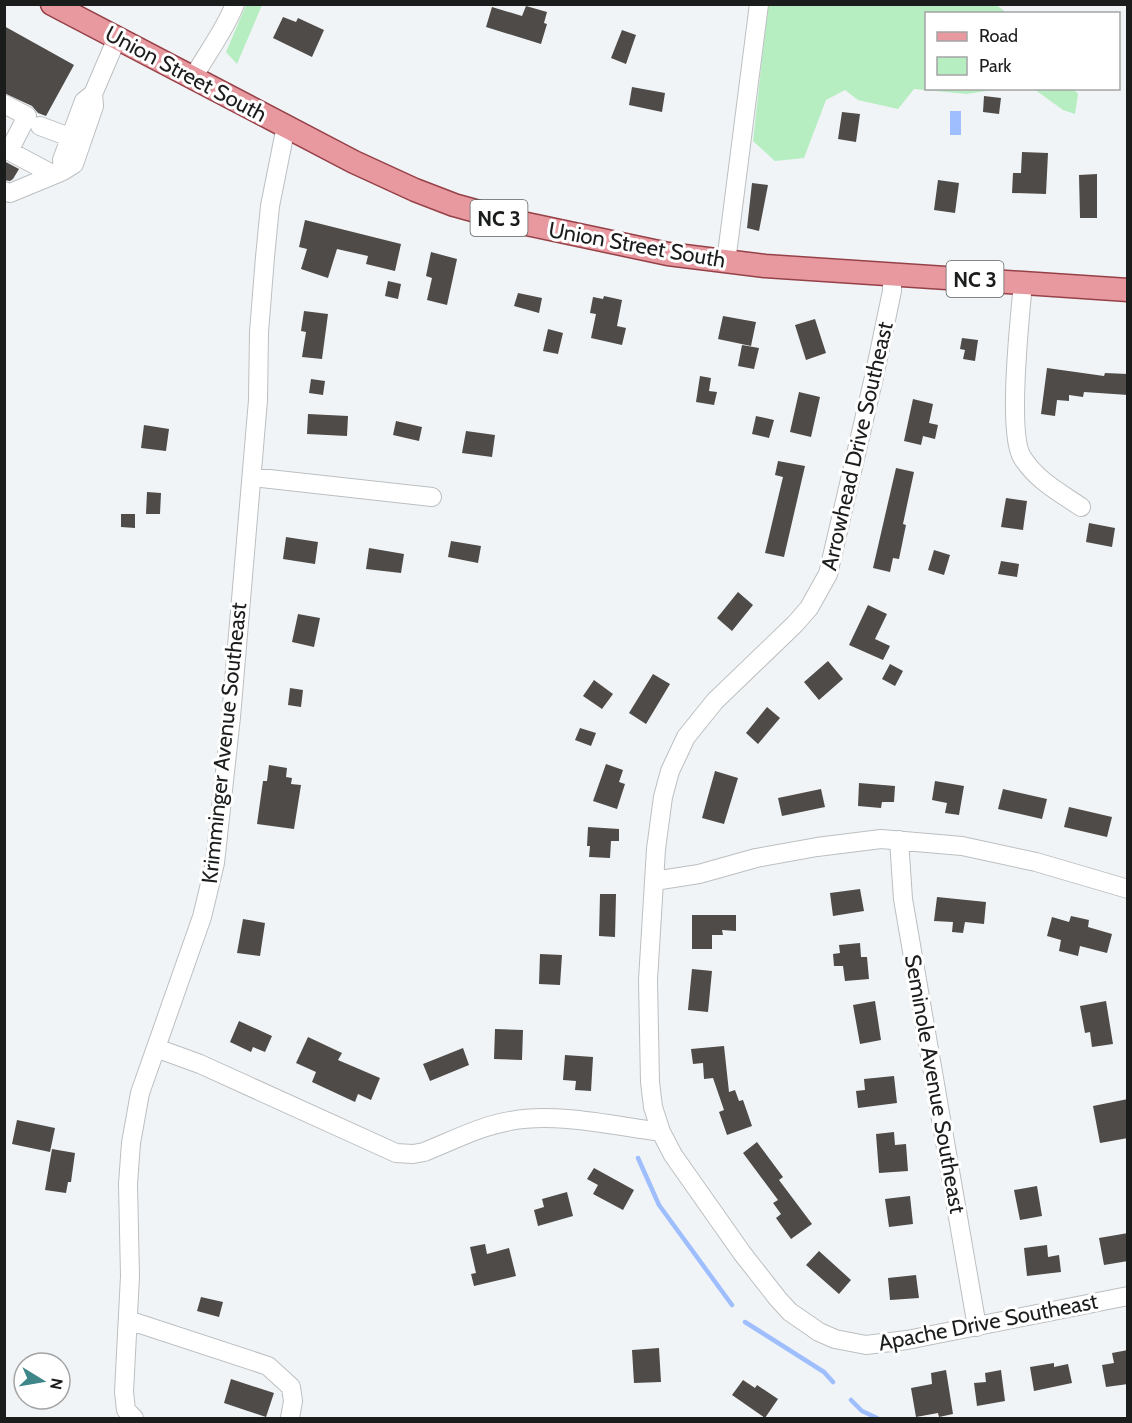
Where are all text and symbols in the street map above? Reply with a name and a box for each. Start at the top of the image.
legend [925,12,1120,90]
street label: Union Street South [101,20,271,128]
text: Road [979,25,1018,47]
text: Park [979,55,1012,77]
road number: NC 3 [470,200,528,236]
street label: Union Street South [546,216,728,274]
road number: NC 3 [946,261,1004,297]
street label: Arrowhead Drive Southeast [815,318,899,573]
street label: Krimminger Avenue Southeast [196,600,252,885]
street label: Seminole Avenue Southeast [899,952,971,1216]
street label: Apache Drive Southeast [876,1287,1101,1357]
north arrow [12,1351,72,1411]
text: N [46,1376,67,1391]

